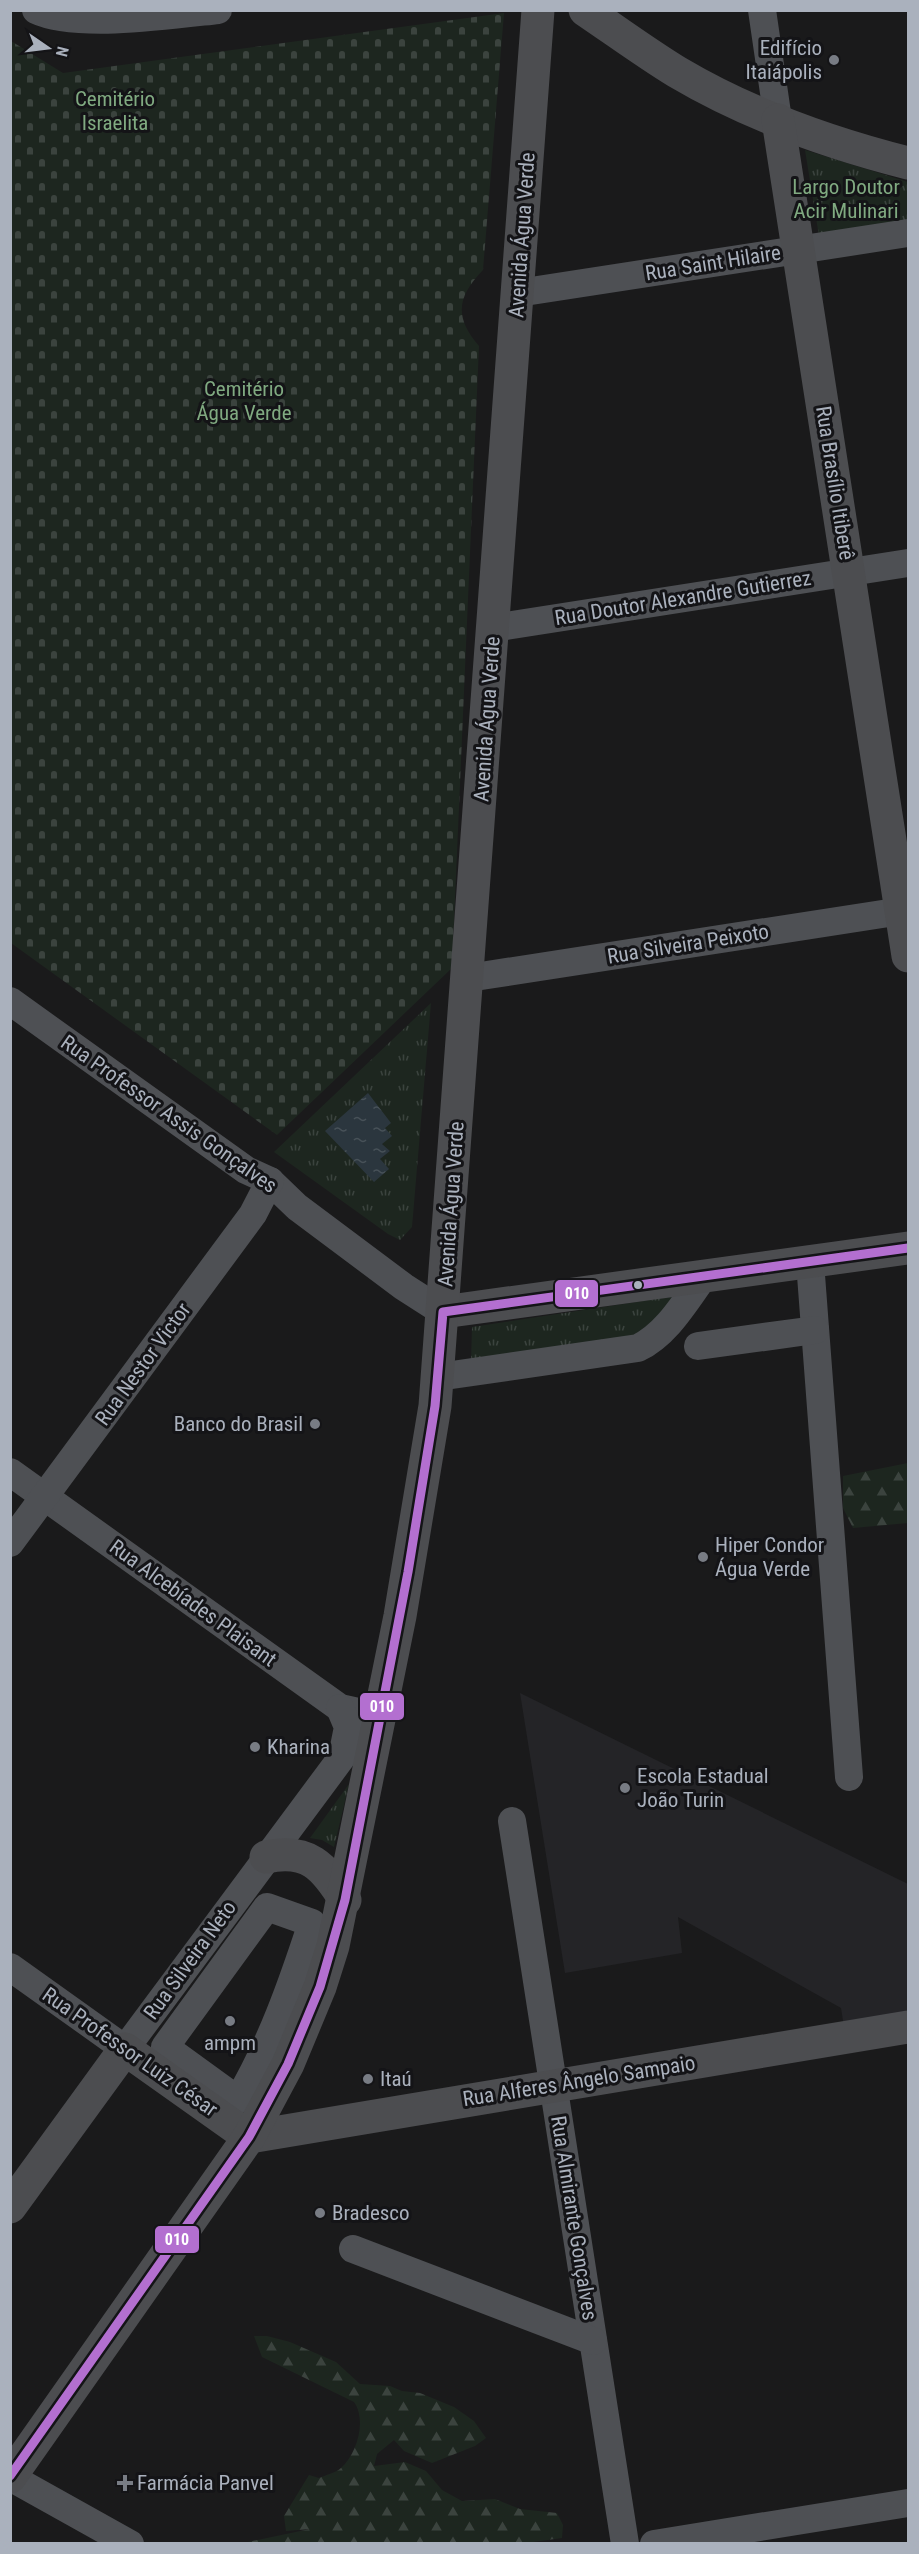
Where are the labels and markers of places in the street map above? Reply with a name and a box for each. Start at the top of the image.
place label: Edifício Itaiápolis [745,36,822,84]
marker: Edifício Itaiápolis [827,53,841,67]
unlabelled marker [632,1279,644,1291]
place label: Banco do Brasil [174,1412,303,1436]
marker: Banco do Brasil [308,1417,322,1431]
place label: Hiper Condor Água Verde [715,1533,824,1581]
marker: Hiper Condor Água Verde [696,1550,710,1564]
place label: Kharina [267,1735,330,1759]
marker: Kharina [248,1740,262,1754]
place label: Escola Estadual João Turin [637,1764,769,1812]
marker: Escola Estadual João Turin [618,1781,632,1795]
marker: ampm [223,2014,237,2028]
place label: ampm [204,2031,256,2055]
place label: Itaú [380,2067,412,2091]
marker: Itaú [361,2072,375,2086]
place label: Bradesco [332,2201,410,2225]
marker: Bradesco [313,2206,327,2220]
place label: Farmácia Panvel [137,2471,274,2495]
marker: Farmácia Panvel [118,2476,132,2490]

